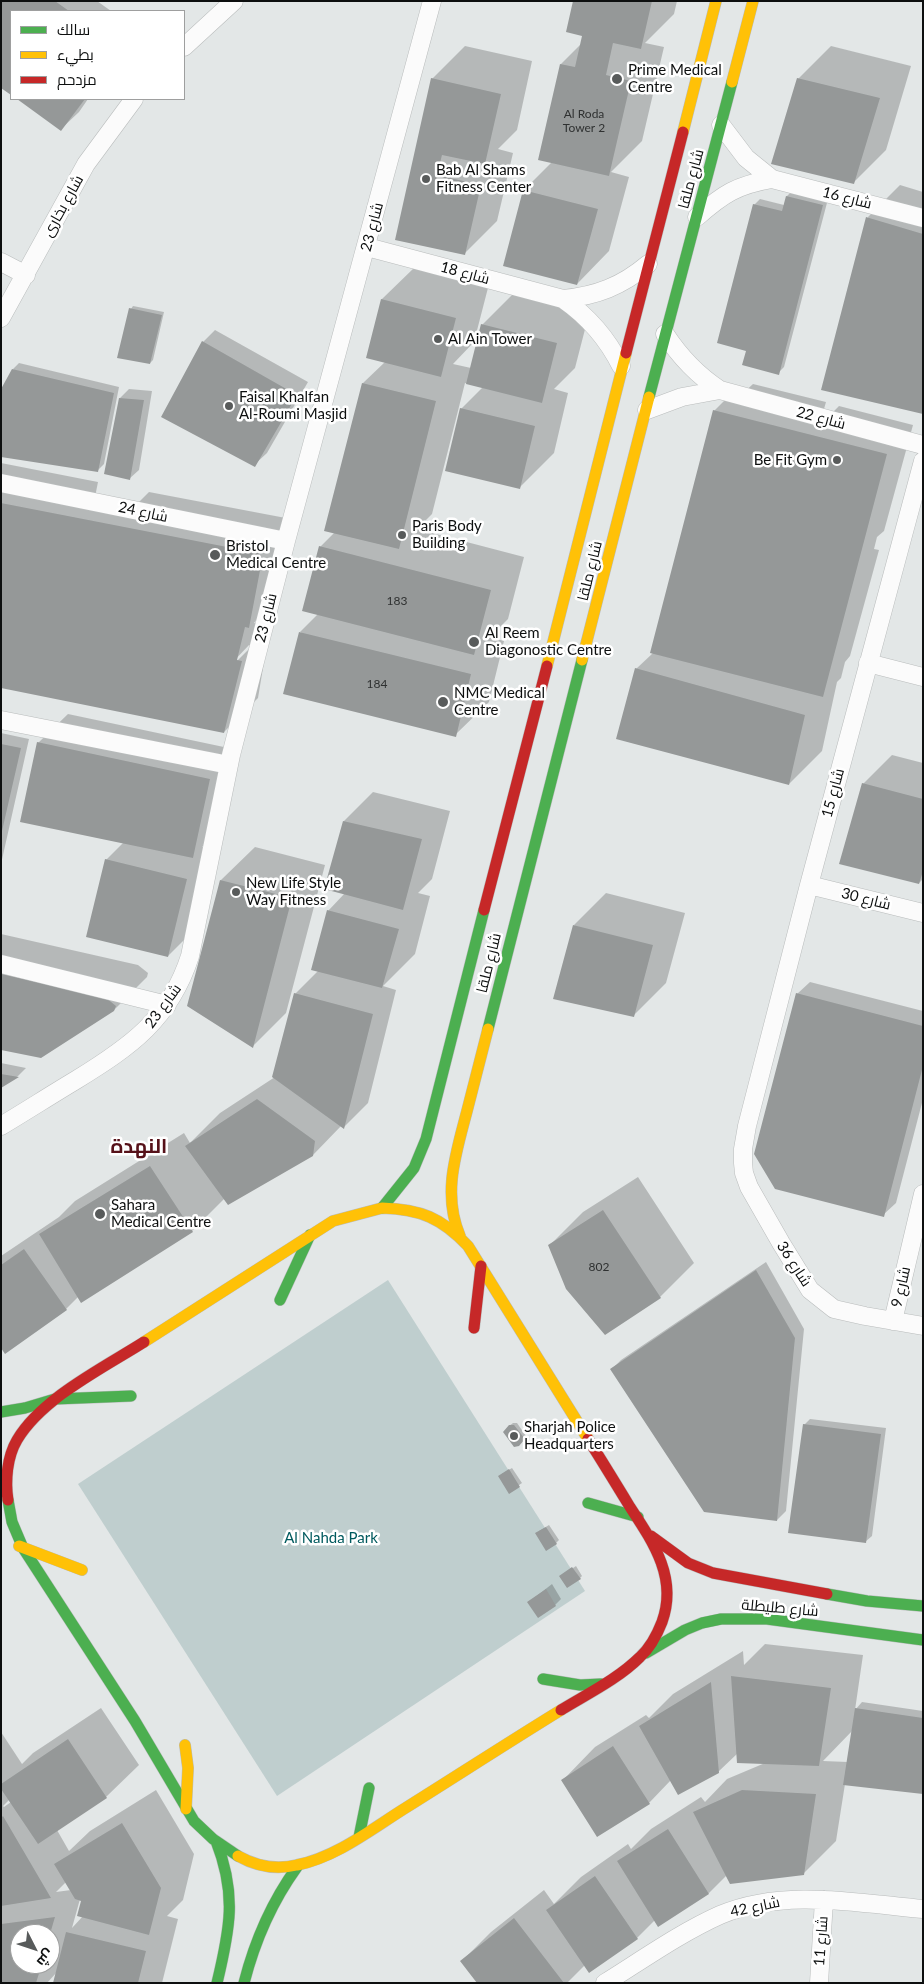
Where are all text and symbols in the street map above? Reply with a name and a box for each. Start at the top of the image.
legend [10,10,185,100]
text: سالك [57,20,90,38]
text: بطيء [57,45,94,63]
place label: Prime Medical Centre [628,61,722,96]
text: مزدحم [57,70,97,88]
marker: Prime Medical Centre [610,72,624,86]
house number: Al Roda Tower 2 [563,107,605,135]
street label: شارع ملقا [674,147,708,211]
place label: Bab Al Shams Fitness Center [436,161,531,196]
street label: شارع بخارى [39,172,87,240]
marker: Bab Al Shams Fitness Center [420,173,432,185]
street label: شارع 16 [820,183,874,213]
street label: شارع 23 [357,200,387,254]
street label: شارع 18 [438,258,492,288]
place label: Al Ain Tower [448,330,532,348]
marker: Al Ain Tower [432,333,444,345]
place label: Faisal Khalfan Al-Roumi Masjid [239,388,347,423]
marker: Faisal Khalfan Al-Roumi Masjid [223,400,235,412]
street label: شارع 22 [794,403,848,433]
place label: Be Fit Gym [754,451,827,469]
marker: Be Fit Gym [831,454,843,466]
street label: شارع 24 [117,498,169,526]
place label: Paris Body Building [412,517,482,552]
marker: Paris Body Building [396,529,408,541]
place label: Bristol Medical Centre [226,537,326,572]
street label: شارع ملقا [574,539,606,603]
marker: Bristol Medical Centre [208,548,222,562]
street label: شارع 23 [251,591,281,645]
house number: 183 [387,594,407,608]
place label: Al Reem Diagonostic Centre [485,624,612,659]
marker: Al Reem Diagonostic Centre [467,635,481,649]
house number: 184 [367,677,387,691]
place label: NMC Medical Centre [454,684,545,719]
marker: NMC Medical Centre [436,695,450,709]
street label: شارع 15 [818,766,848,820]
place label: New Life Style Way Fitness [246,874,341,909]
street label: شارع 30 [839,884,893,914]
marker: New Life Style Way Fitness [230,886,242,898]
street label: شارع ملقا [473,931,505,995]
street label: شارع 23 [141,980,185,1032]
district label: النهدة [111,1135,167,1159]
place label: Sahara Medical Centre [111,1196,211,1231]
marker: Sahara Medical Centre [93,1207,107,1221]
street label: شارع 36 [773,1238,815,1290]
house number: 802 [589,1260,609,1274]
street label: شارع 9 [888,1265,914,1309]
place label: Sharjah Police Headquarters [524,1418,616,1453]
marker: Sharjah Police Headquarters [508,1430,520,1442]
park label: Al Nahda Park [284,1529,378,1547]
street label: شارع طليطلة [741,1596,819,1620]
street label: شارع 42 [729,1893,781,1921]
street label: شارع 11 [810,1915,832,1967]
north arrow [10,1924,60,1974]
text: ش [34,1946,58,1971]

